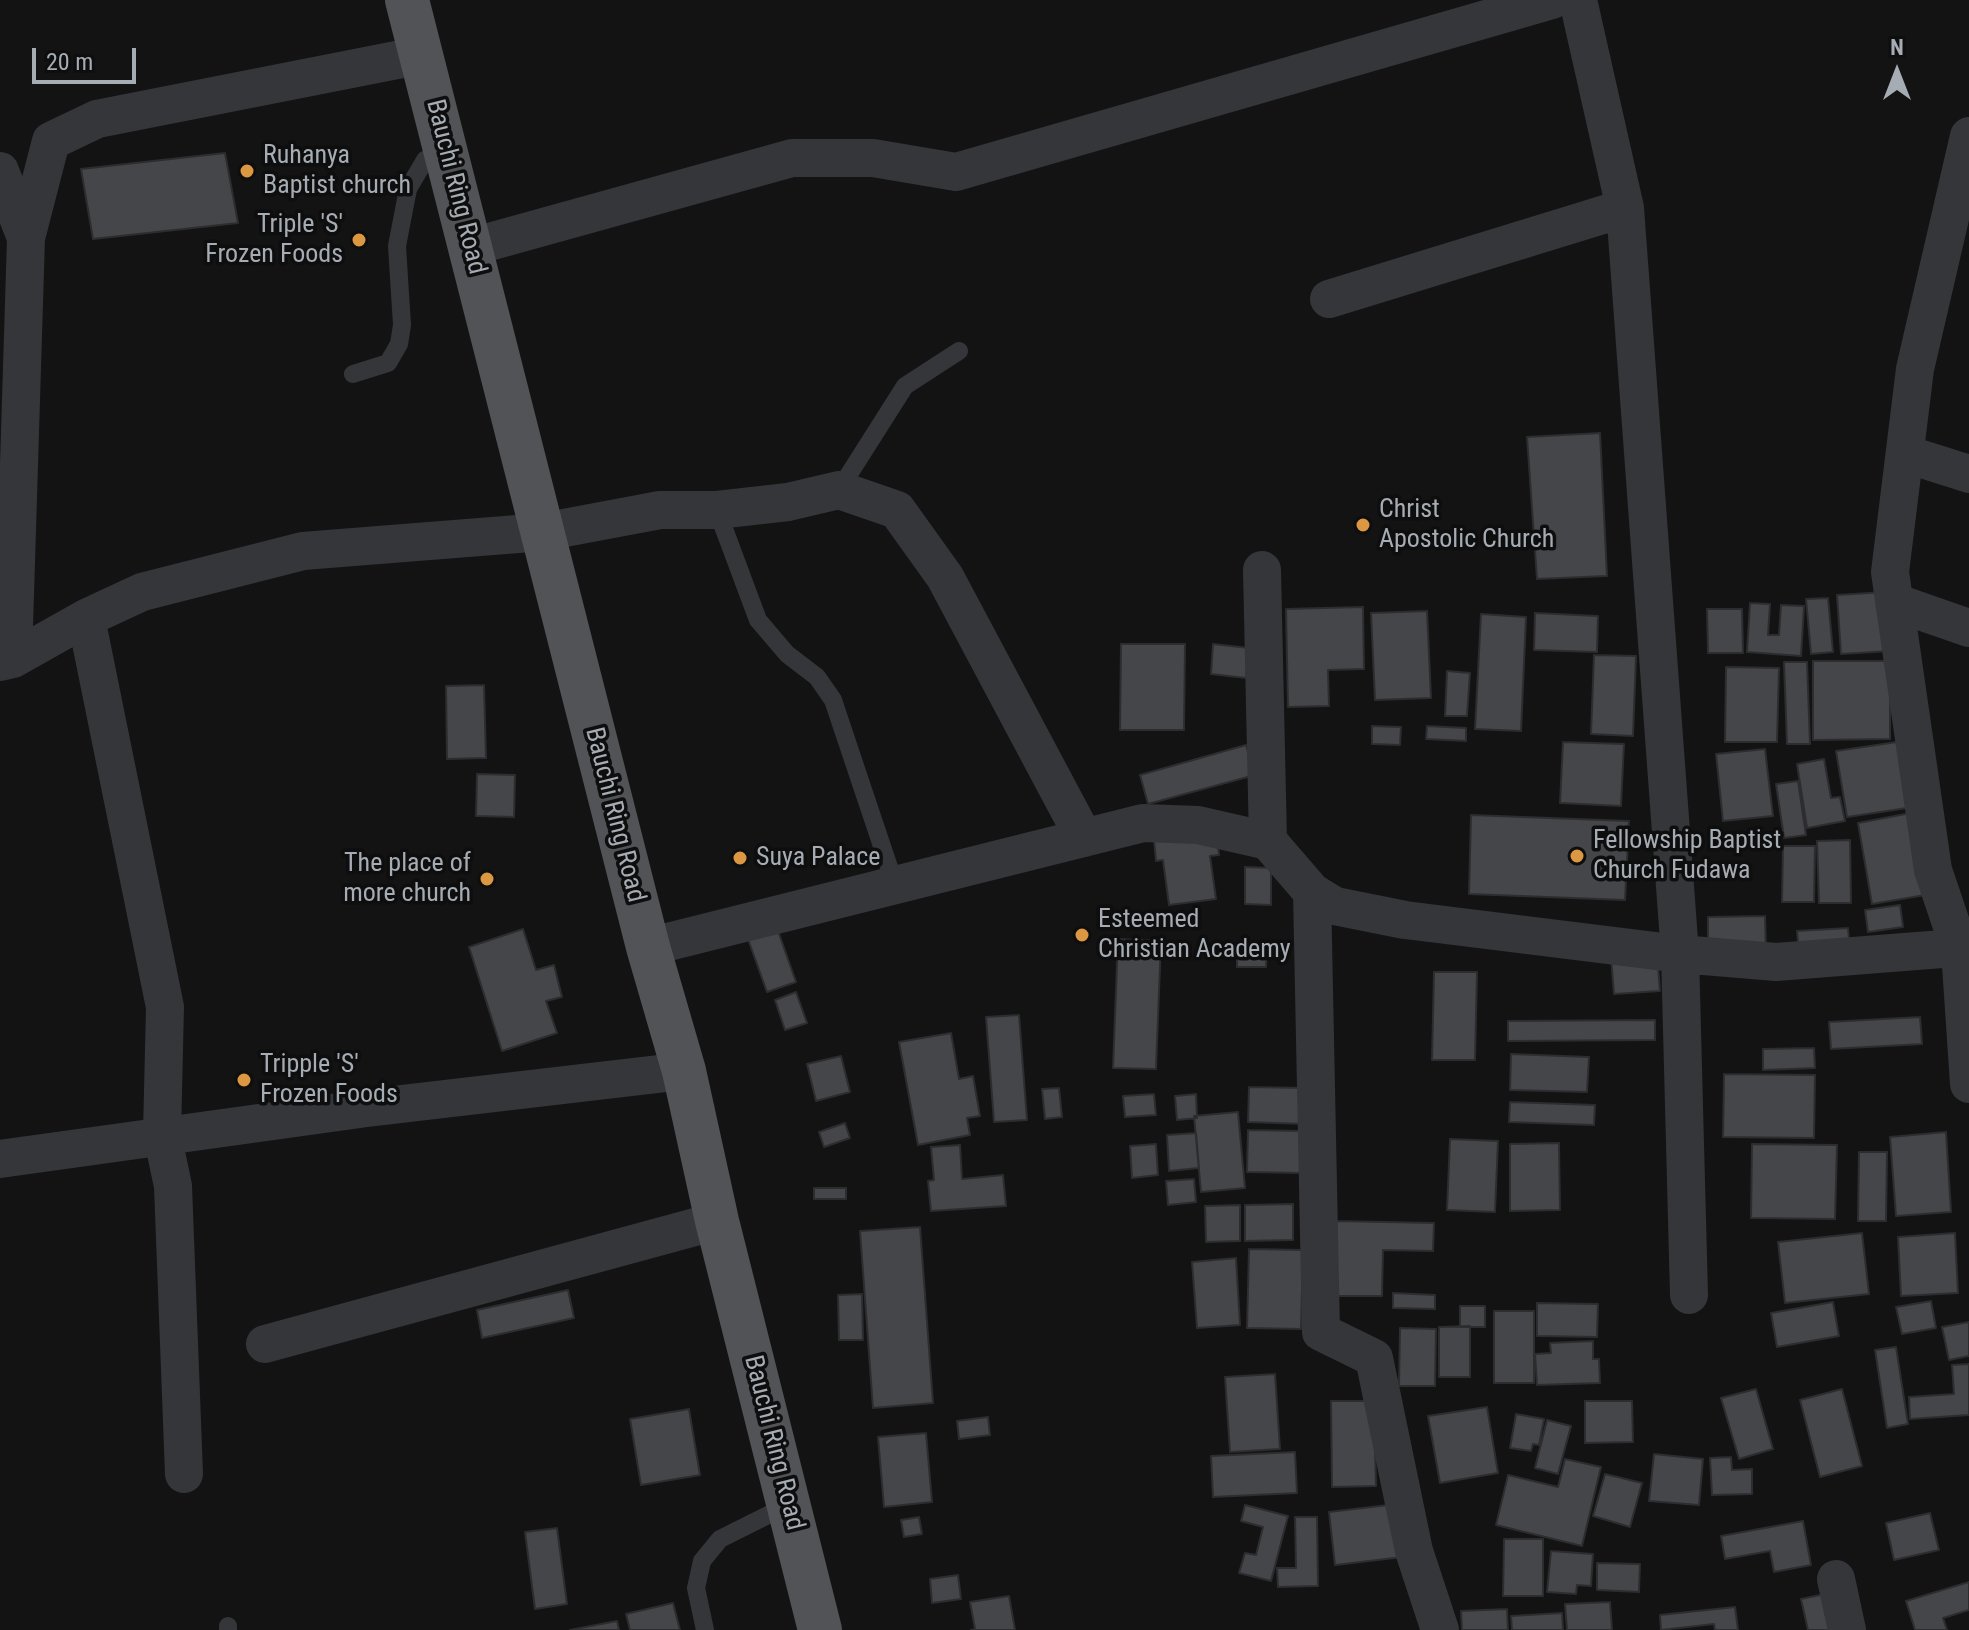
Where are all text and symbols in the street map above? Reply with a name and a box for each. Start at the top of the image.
scale bar [36,32,140,82]
north arrow [1857,32,1937,112]
text: N [1890,35,1904,60]
text: 20 m [46,48,93,76]
street label: Bauchi Ring Road [418,96,492,278]
place label: Ruhanya Baptist church [263,140,411,202]
marker: Ruhanya Baptist church [238,162,256,180]
place label: Triple 'S' Frozen Foods [205,209,343,270]
marker: Triple 'S' Frozen Foods [350,231,368,249]
place label: Christ Apostolic Church [1379,494,1554,556]
marker: Christ Apostolic Church [1354,516,1372,534]
street label: Bauchi Ring Road [577,724,651,906]
place label: Fellowship Baptist Church Fudawa [1593,825,1781,886]
place label: Suya Palace [756,842,880,874]
marker: Fellowship Baptist Church Fudawa [1568,847,1586,865]
place label: The place of more church [343,848,471,910]
marker: Suya Palace [731,849,749,867]
marker: The place of more church [478,870,496,888]
place label: Esteemed Christian Academy [1098,904,1291,966]
marker: Esteemed Christian Academy [1073,926,1091,944]
place label: Tripple 'S' Frozen Foods [260,1049,398,1110]
marker: Tripple 'S' Frozen Foods [235,1071,253,1089]
street label: Bauchi Ring Road [736,1352,810,1534]

